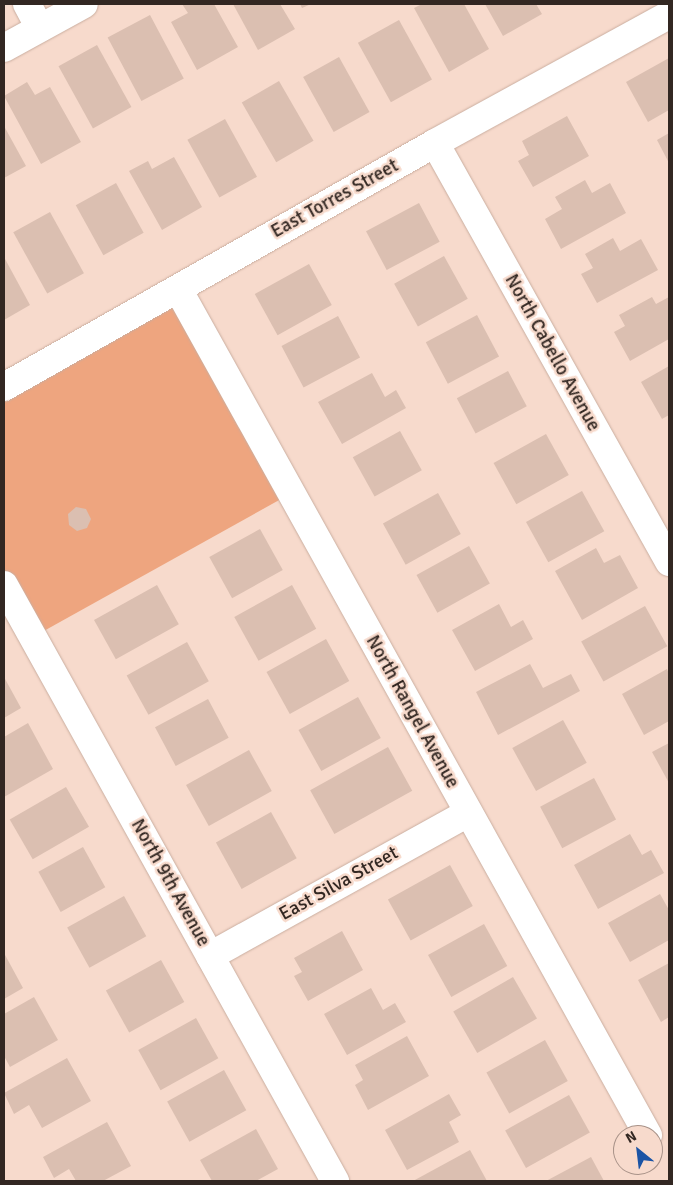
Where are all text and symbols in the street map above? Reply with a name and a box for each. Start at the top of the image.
street label: East Torres Street [267,155,403,243]
street label: North Cabello Avenue [499,270,605,436]
street label: North Rangel Avenue [360,632,464,792]
street label: North 9th Avenue [126,815,214,951]
street label: East Silva Street [276,842,402,926]
north arrow [613,1125,663,1175]
text: N [623,1128,639,1147]

